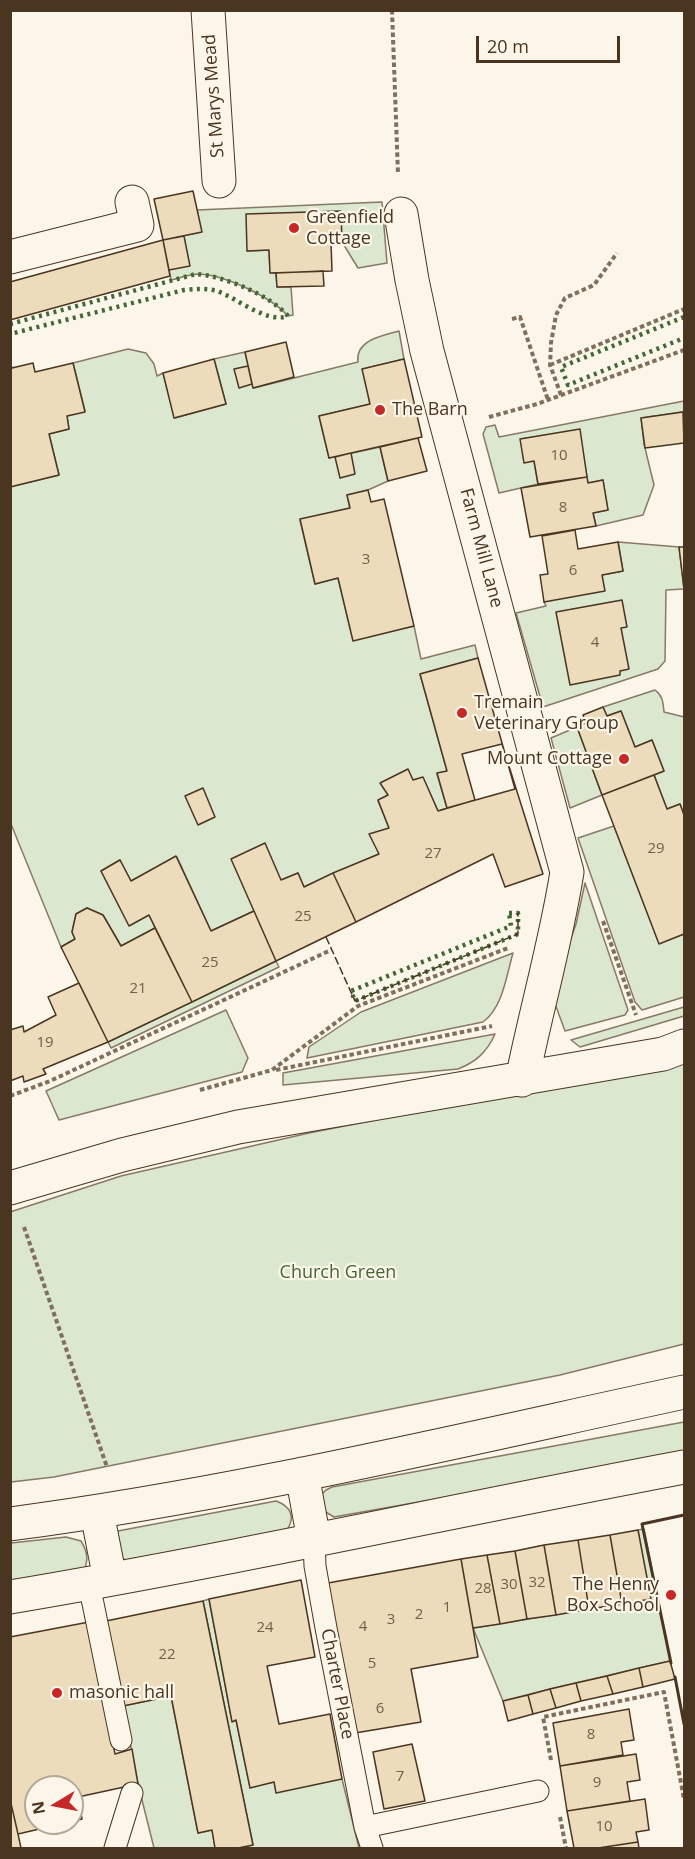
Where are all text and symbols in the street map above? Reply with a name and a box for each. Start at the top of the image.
scale bar [479,24,623,62]
street label: St Marys Mead [199,33,229,159]
text: 20 m [487,34,529,58]
place label: Greenfield Cottage [306,207,394,250]
marker: Greenfield Cottage [287,221,301,235]
place label: The Barn [392,399,468,421]
marker: The Barn [373,403,387,417]
house number: 10 [550,447,568,465]
street label: Farm Mill Lane [455,486,507,610]
house number: 8 [559,499,567,517]
house number: 3 [362,551,370,569]
house number: 6 [569,562,577,580]
house number: 4 [591,634,599,652]
place label: Tremain Veterinary Group [474,692,619,734]
marker: Tremain Veterinary Group [455,706,469,720]
place label: Mount Cottage [487,748,612,770]
marker: Mount Cottage [617,752,631,766]
house number: 29 [647,840,665,858]
house number: 27 [424,845,442,863]
house number: 25 [294,908,312,926]
house number: 25 [201,954,219,972]
house number: 21 [129,980,147,998]
house number: 19 [36,1034,54,1052]
park label: Church Green [280,1262,396,1284]
house number: 32 [528,1574,546,1592]
place label: The Henry Box School [567,1574,659,1616]
house number: 30 [500,1576,518,1594]
house number: 28 [474,1580,492,1598]
marker: The Henry Box School [664,1588,678,1602]
house number: 1 [443,1599,451,1617]
house number: 2 [415,1606,423,1624]
house number: 3 [387,1611,395,1629]
house number: 4 [359,1618,367,1636]
house number: 24 [256,1619,274,1637]
street label: Charter Place [316,1627,358,1741]
house number: 22 [158,1646,176,1664]
house number: 5 [368,1655,376,1673]
place label: masonic hall [69,1682,174,1704]
marker: masonic hall [50,1686,64,1700]
house number: 6 [376,1700,384,1718]
house number: 8 [587,1726,595,1744]
house number: 7 [396,1768,404,1786]
house number: 9 [593,1774,601,1792]
north arrow [24,1775,84,1835]
text: N [26,1799,50,1816]
house number: 10 [595,1818,613,1836]

